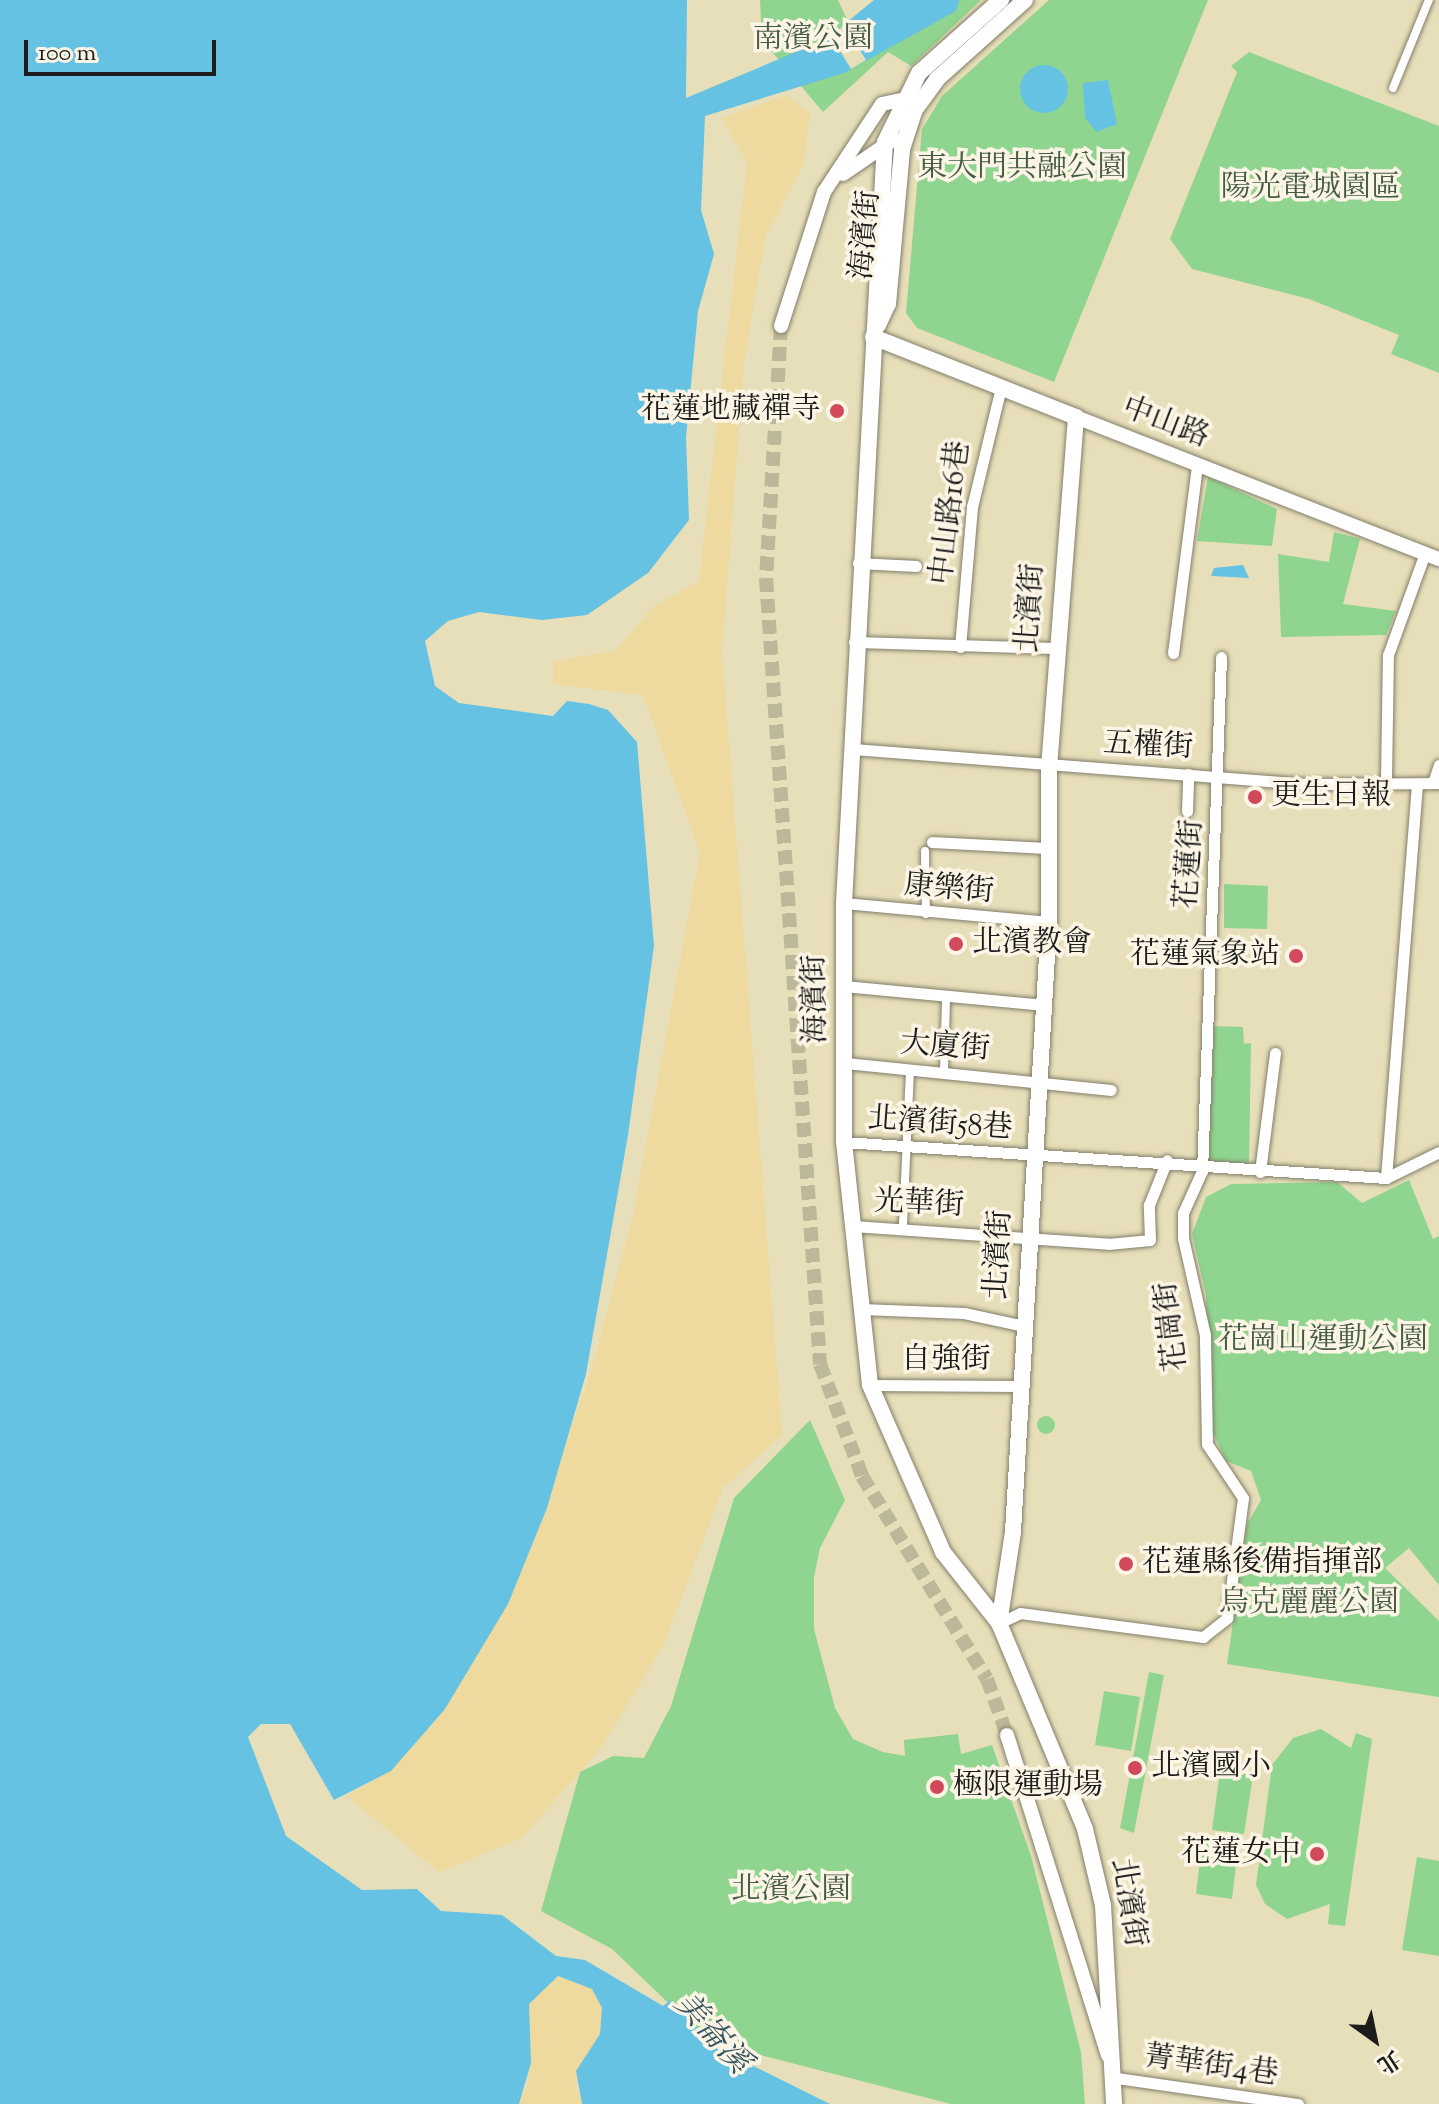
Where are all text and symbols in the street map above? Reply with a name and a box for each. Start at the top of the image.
park label: 南濱公園 [753,22,873,58]
scale bar [28,24,220,74]
text: 100 m [38,37,96,71]
park label: 東大門共融公園 [917,151,1127,187]
park label: 陽光電城園區 [1221,171,1401,207]
street label: 海濱街 [845,189,889,281]
street label: 中山路 [1117,391,1213,457]
place label: 花蓮地藏禪寺 [641,393,821,429]
marker: 花蓮地藏禪寺 [828,402,846,420]
street label: 中山路16巷 [925,439,979,587]
street label: 北濱街 [1011,562,1053,654]
street label: 五權街 [1102,727,1194,767]
place label: 更生日報 [1271,779,1391,815]
marker: 更生日報 [1246,788,1264,806]
street label: 花蓮街 [1170,818,1212,910]
street label: 康樂街 [903,868,995,912]
place label: 北濱教會 [972,926,1092,962]
marker: 北濱教會 [947,935,965,953]
place label: 花蓮氣象站 [1130,938,1280,974]
marker: 花蓮氣象站 [1287,947,1305,965]
street label: 海濱街 [798,954,836,1044]
street label: 大廈街 [899,1027,991,1069]
street label: 北濱街58巷 [866,1102,1014,1148]
street label: 光華街 [873,1185,965,1225]
street label: 北濱街 [980,1209,1020,1301]
street label: 花崗街 [1150,1279,1196,1373]
park label: 花崗山運動公園 [1218,1323,1428,1359]
street label: 自強街 [901,1343,991,1379]
place label: 花蓮縣後備指揮部 [1142,1546,1382,1582]
marker: 花蓮縣後備指揮部 [1117,1555,1135,1573]
park label: 烏克麗麗公園 [1219,1586,1399,1622]
place label: 北濱國小 [1151,1750,1271,1786]
marker: 北濱國小 [1126,1759,1144,1777]
place label: 極限運動場 [953,1769,1103,1805]
marker: 極限運動場 [928,1778,946,1796]
place label: 花蓮女中 [1181,1836,1301,1872]
marker: 花蓮女中 [1308,1845,1326,1863]
street label: 北濱街 [1102,1856,1152,1950]
park label: 北濱公園 [731,1873,851,1909]
water label: 美崙溪 [665,1985,757,2083]
north arrow [1335,2000,1415,2080]
street label: 菁華街4巷 [1142,2040,1280,2094]
text: 北 [1370,2041,1406,2080]

